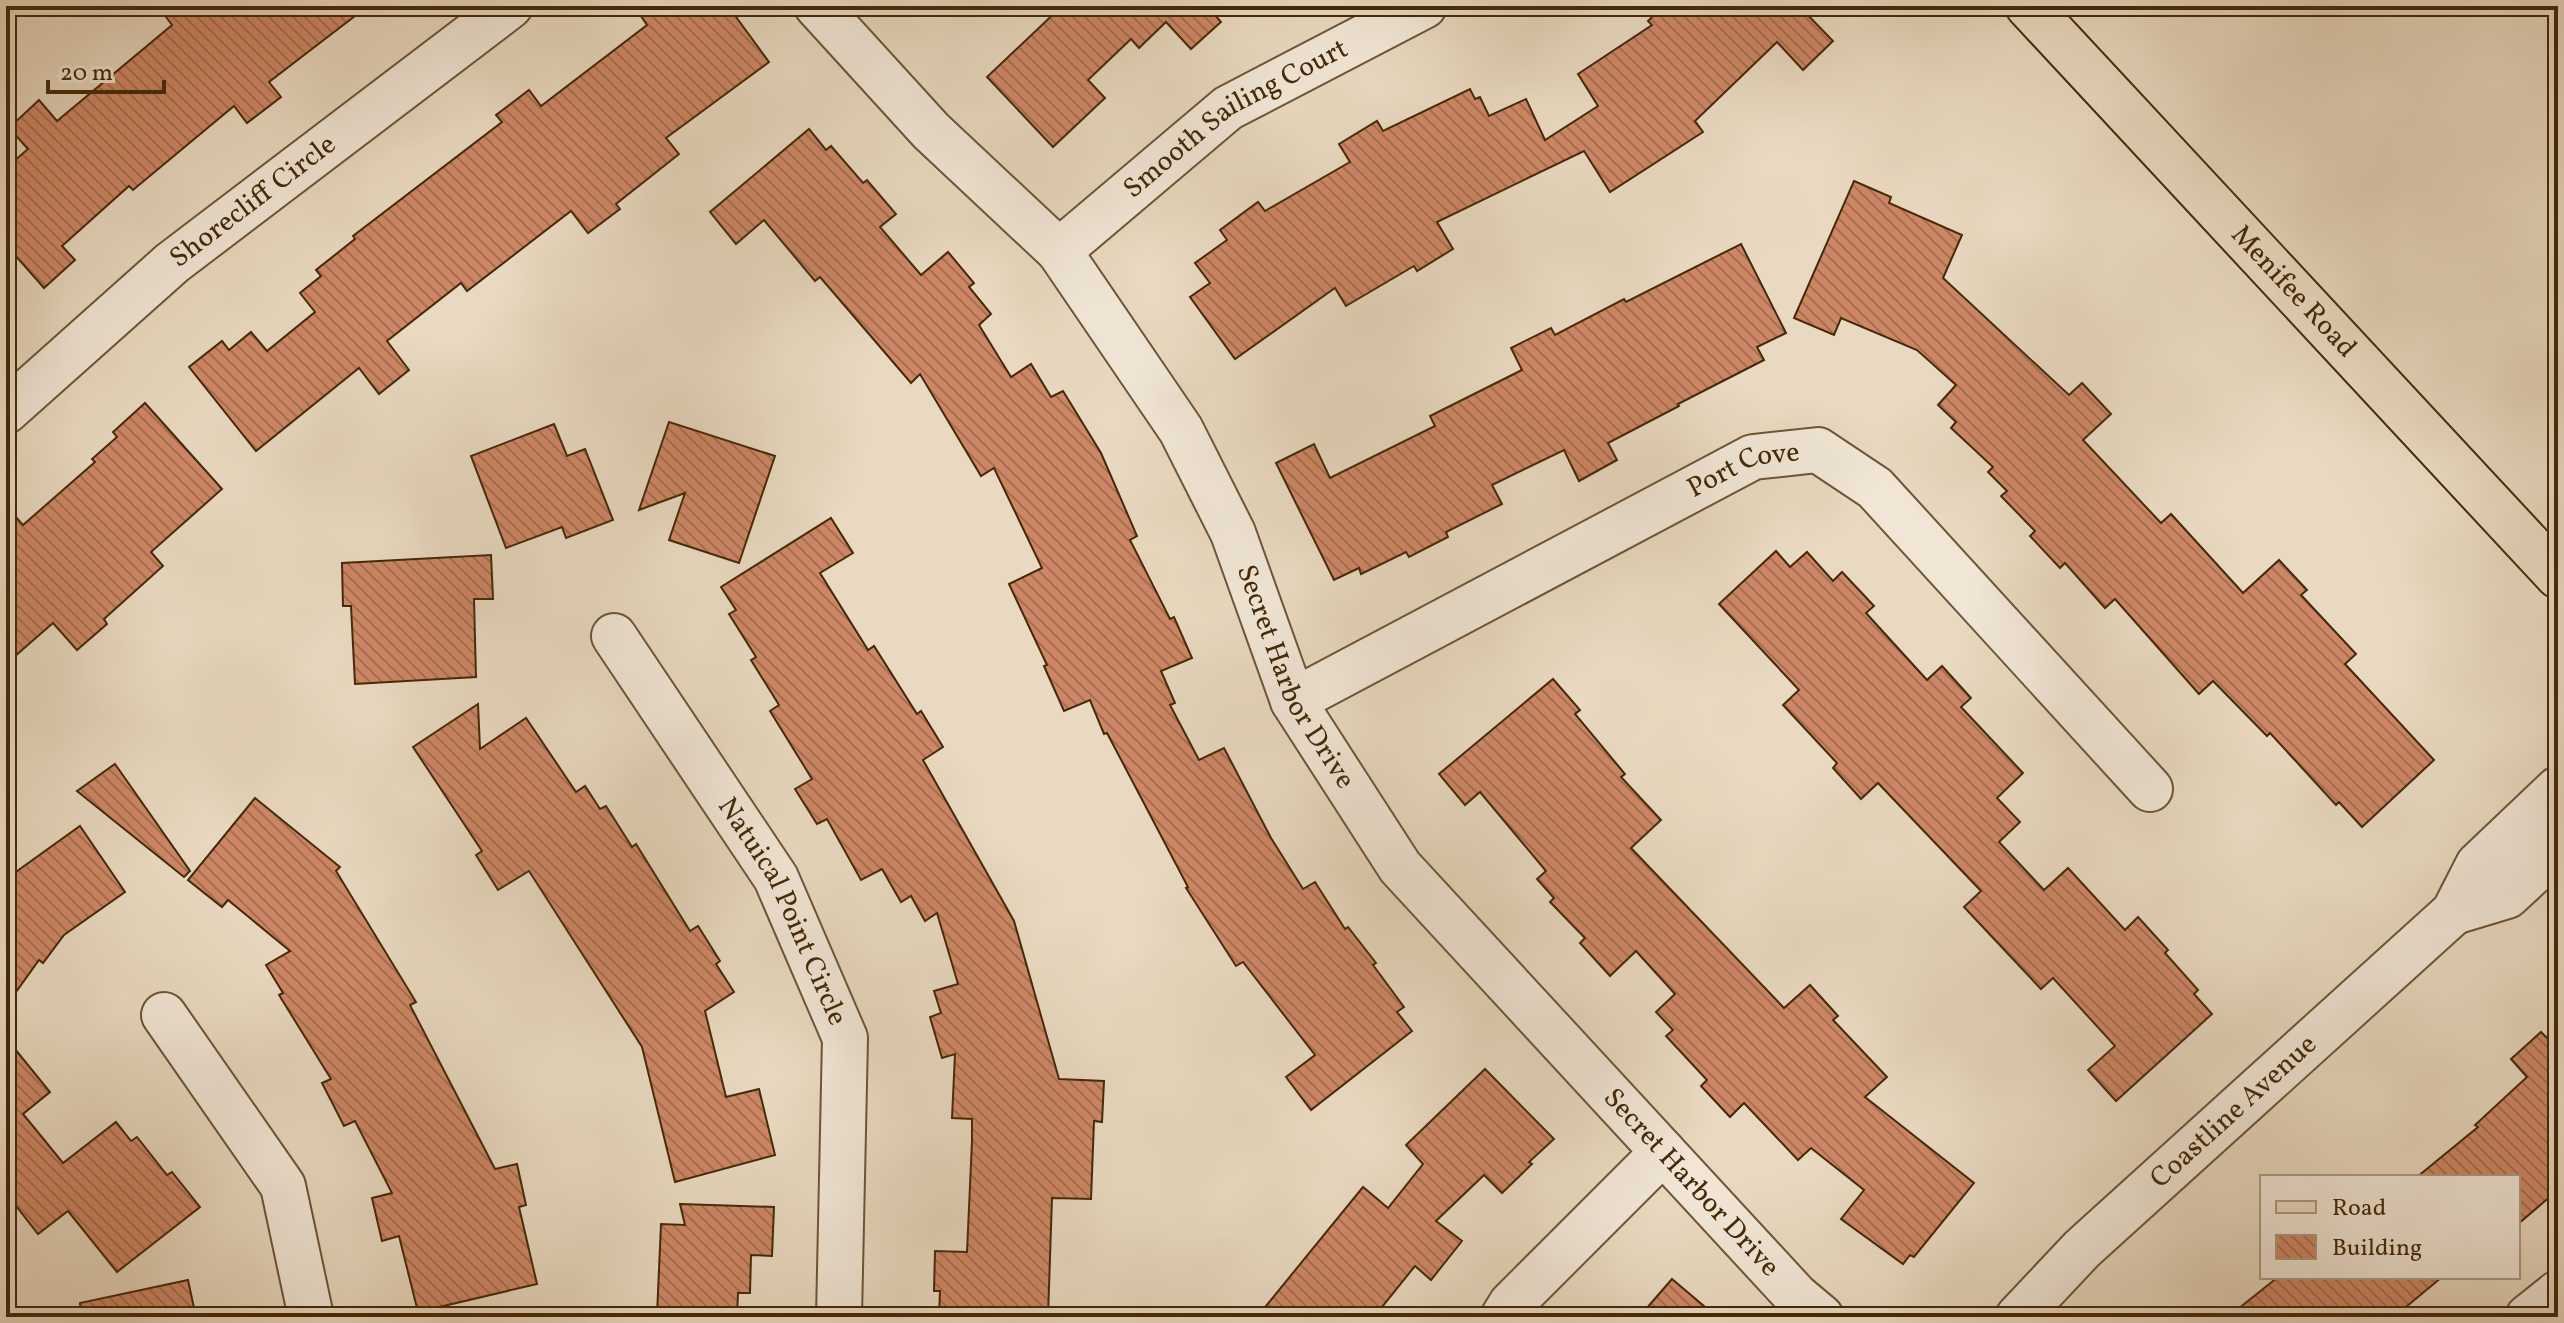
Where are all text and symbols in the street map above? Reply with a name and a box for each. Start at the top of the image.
street label: Smooth Sailing Court [1115,29,1355,208]
scale bar [48,44,164,94]
text: 20 m [60,57,113,91]
street label: Shorecliff Circle [162,126,344,277]
street label: Menifee Road [2222,216,2365,367]
street label: Port Cove [1680,433,1801,508]
street label: Secret Harbor Drive [1226,560,1364,797]
street label: Natuical Point Circle [708,790,857,1032]
street label: Coastline Avenue [2142,1026,2326,1198]
street label: Secret Harbor Drive [1594,1080,1789,1286]
legend [2260,1175,2520,1279]
text: Road [2332,1192,2386,1226]
text: Building [2332,1232,2422,1266]

